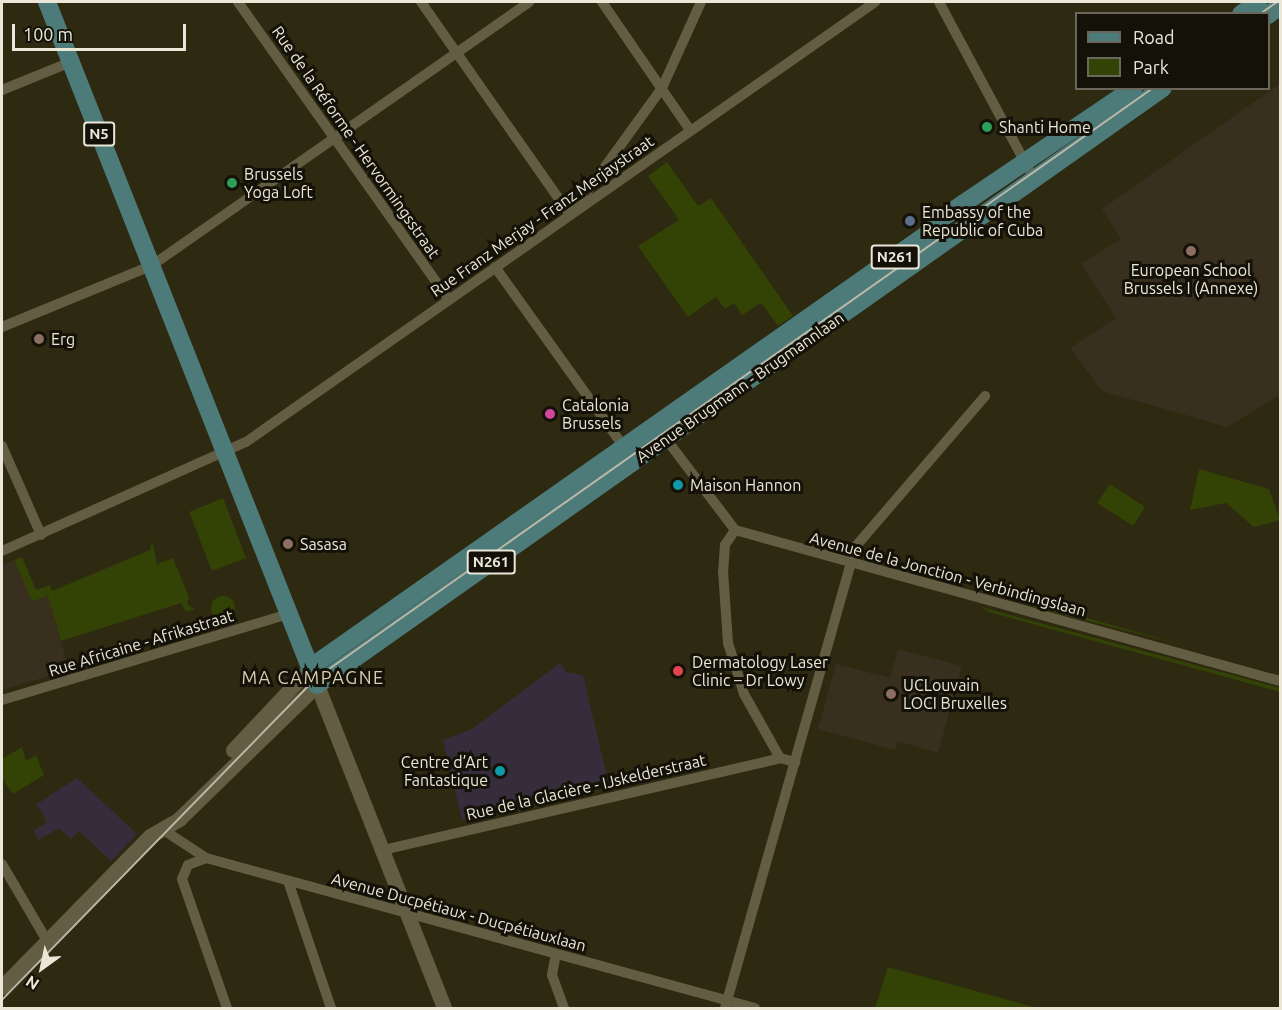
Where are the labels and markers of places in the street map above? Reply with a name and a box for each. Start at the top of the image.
place label: Shanti Home [999,117,1091,137]
marker: Shanti Home [980,120,994,134]
place label: Brussels Yoga Loft [244,164,313,202]
marker: Brussels Yoga Loft [225,176,239,190]
place label: Embassy of the Republic of Cuba [922,202,1043,240]
marker: Embassy of the Republic of Cuba [903,214,917,228]
marker: European School Brussels I (Annexe) [1184,244,1198,258]
place label: European School Brussels I (Annexe) [1124,260,1258,298]
place label: Erg [51,329,75,349]
marker: Erg [32,332,46,346]
place label: Catalonia Brussels [562,395,629,433]
marker: Catalonia Brussels [543,407,557,421]
place label: Maison Hannon [690,475,801,495]
marker: Maison Hannon [671,478,685,492]
place label: Sasasa [300,534,347,554]
marker: Sasasa [281,537,295,551]
place label: Dermatology Laser Clinic – Dr Lowy [692,652,828,690]
marker: Dermatology Laser Clinic – Dr Lowy [669,662,687,680]
place label: UCLouvain LOCI Bruxelles [903,675,1007,713]
marker: UCLouvain LOCI Bruxelles [884,687,898,701]
place label: Centre d’Art Fantastique [401,752,488,790]
marker: Centre d’Art Fantastique [493,764,507,778]

